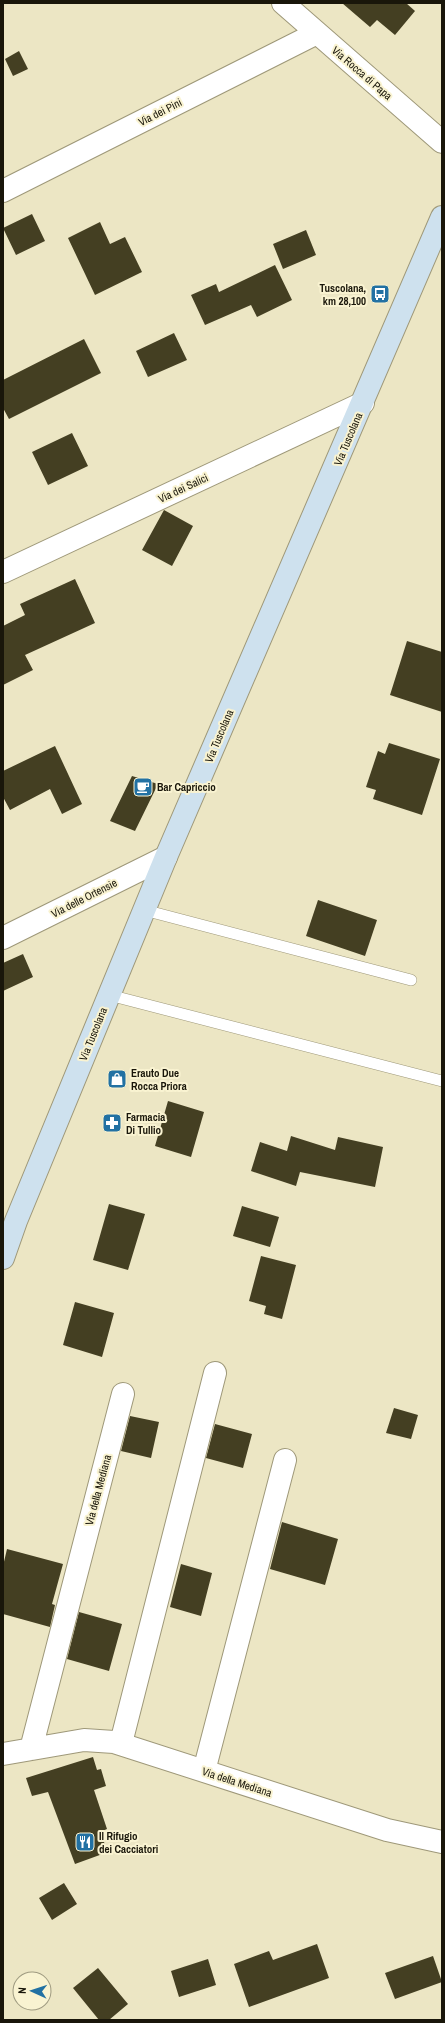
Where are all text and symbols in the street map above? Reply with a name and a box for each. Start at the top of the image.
street label: Via Rocca di Papa [329,43,395,103]
street label: Via dei Pini [136,95,184,129]
place label: Tuscolana, km 28,100 [320,281,366,308]
bus stop icon: Tuscolana, km 28,100 [369,283,391,305]
street label: Via Tuscolana [330,410,366,468]
street label: Via dei Salici [156,470,210,506]
street label: Via Tuscolana [201,707,237,765]
cafe icon: Bar Capriccio [132,776,154,798]
place label: Bar Capriccio [157,780,216,794]
street label: Via delle Ortensie [49,875,119,921]
street label: Via Tuscolana [76,1005,110,1063]
place label: Erauto Due Rocca Priora [131,1066,187,1093]
shop icon: Erauto Due Rocca Priora [106,1068,128,1090]
place label: Farmacia Di Tullio [126,1110,165,1137]
pharmacy icon: Farmacia Di Tullio [101,1112,123,1134]
street label: Via della Mediana [82,1453,114,1527]
street label: Via della Mediana [200,1764,274,1800]
place label: Il Rifugio dei Cacciatori [99,1829,158,1856]
restaurant icon: Il Rifugio dei Cacciatori [74,1831,96,1853]
north arrow [12,1971,52,2011]
text: N [15,1987,29,1994]

